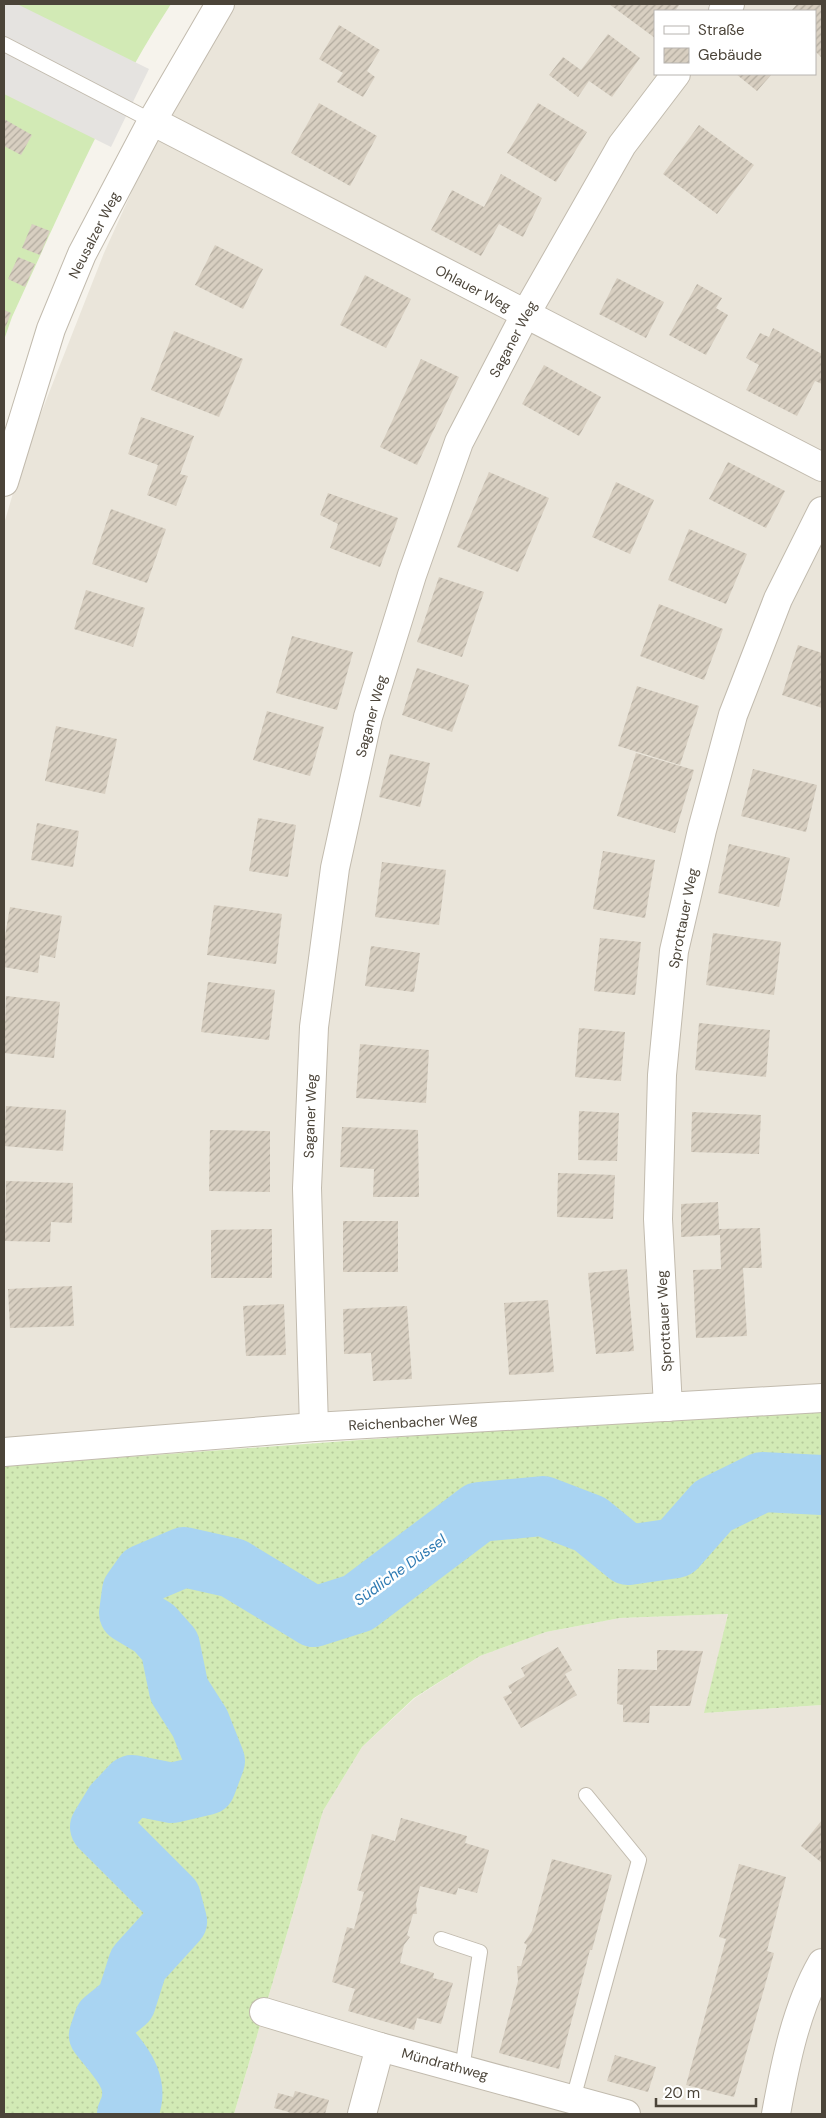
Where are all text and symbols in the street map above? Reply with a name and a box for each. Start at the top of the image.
legend [654,10,816,75]
text: Straße [698,20,745,40]
text: Gebäude [698,45,762,65]
street label: Neusalzer Weg [64,188,124,282]
street label: Ohlauer Weg [432,261,514,316]
street label: Saganer Weg [485,297,541,381]
street label: Saganer Weg [351,673,391,759]
street label: Sprottauer Weg [664,866,702,970]
street label: Saganer Weg [300,1073,320,1159]
street label: Sprottauer Weg [652,1269,676,1372]
street label: Reichenbacher Weg [348,1410,478,1434]
water label: Südliche Düssel [350,1529,451,1610]
street label: Mündrathweg [400,2044,490,2084]
scale bar [656,2076,756,2108]
text: 20 m [664,2083,700,2103]

